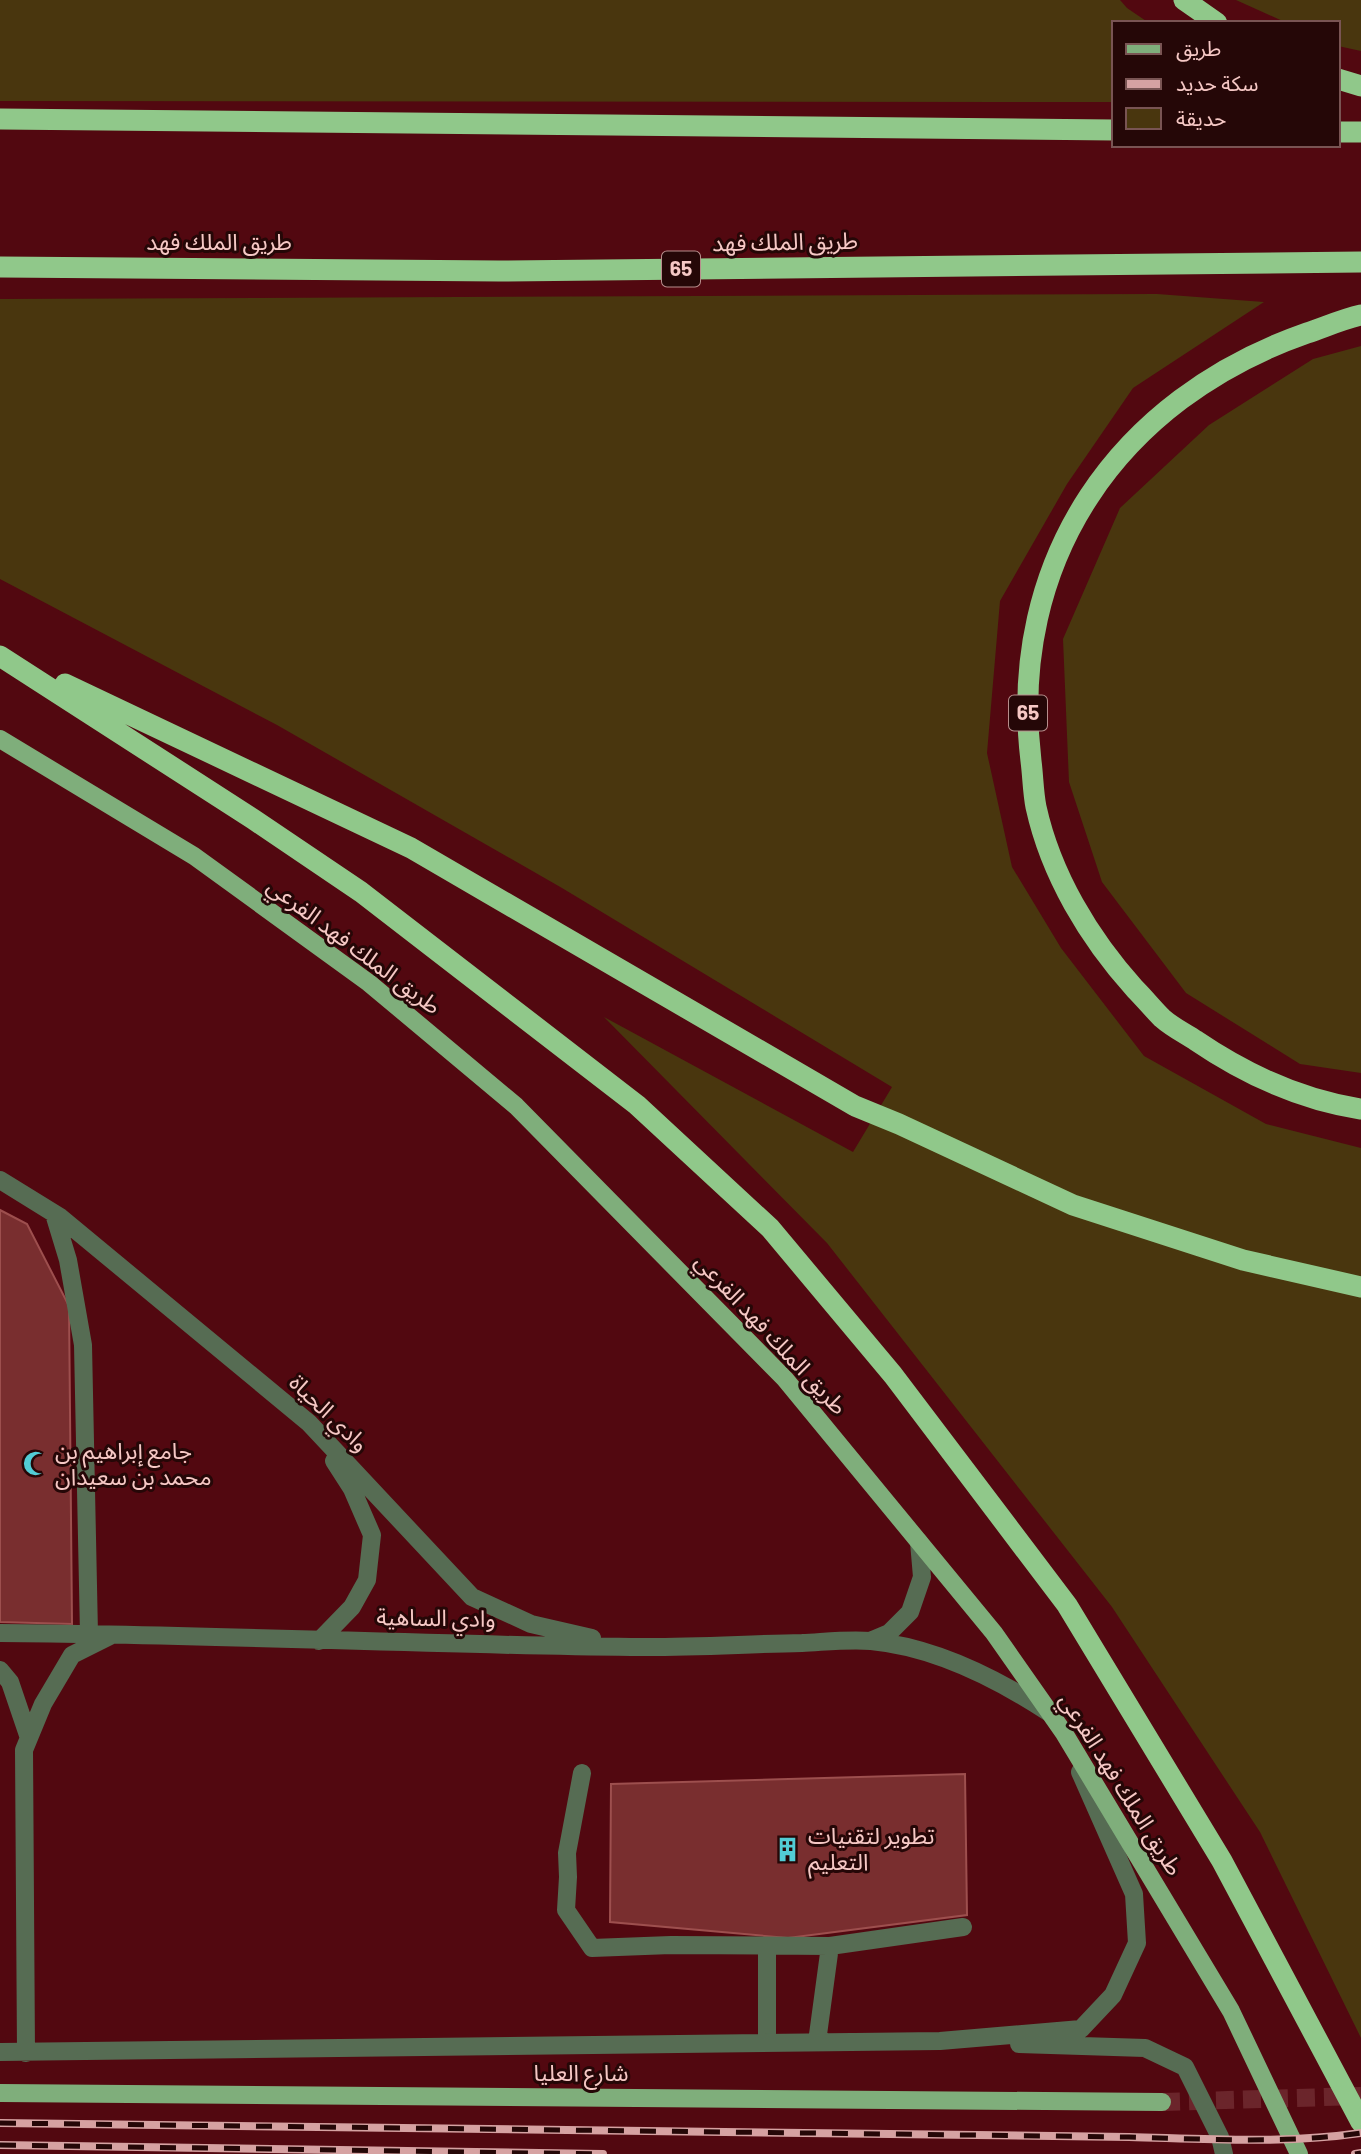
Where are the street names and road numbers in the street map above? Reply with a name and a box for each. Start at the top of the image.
street label: طريق الملك فهد [712,226,858,257]
street label: طريق الملك فهد [146,227,292,256]
road number: 65 [662,252,700,286]
road number: 65 [1009,696,1047,730]
street label: طريق الملك فهد الفرعي [260,871,447,1023]
street label: طريق الملك فهد الفرعي [687,1247,854,1423]
street label: وادي الحياة [281,1368,375,1460]
street label: وادي الساهية [376,1602,496,1636]
street label: طريق الملك فهد الفرعي [1051,1687,1189,1882]
street label: شارع العليا [533,2058,629,2090]

